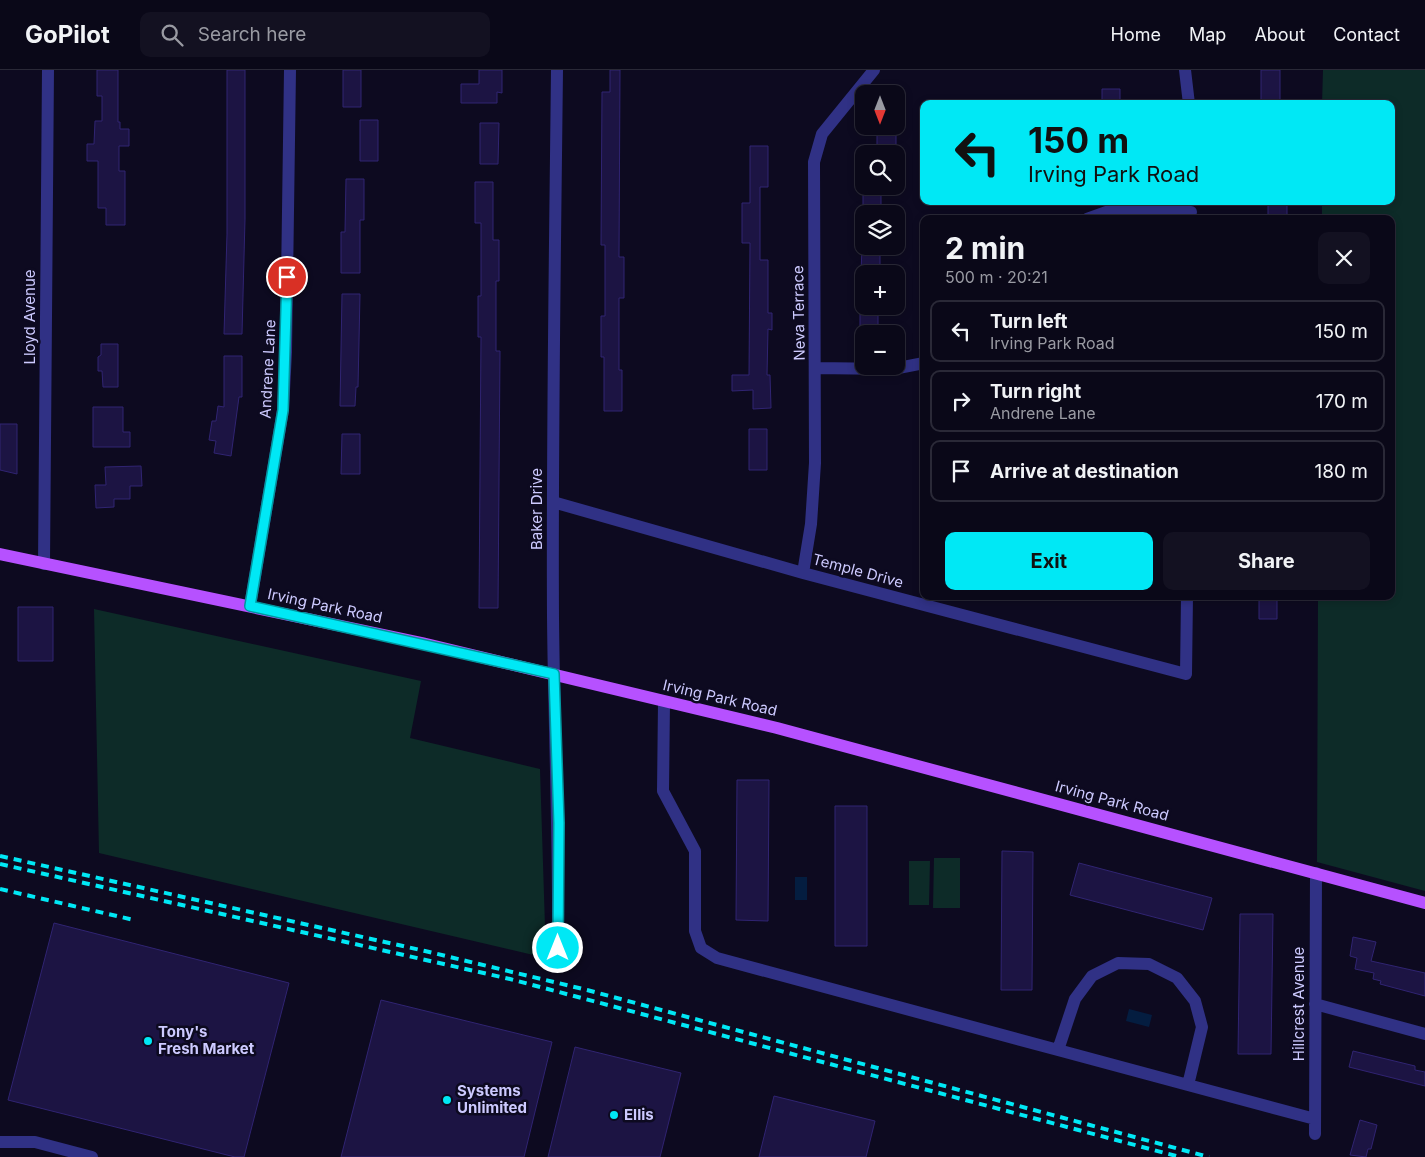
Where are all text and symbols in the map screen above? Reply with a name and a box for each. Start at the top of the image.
search box [140,12,490,57]
text: GoPilot [25,20,110,49]
icon: search [158,21,186,49]
text: Search here [198,23,306,46]
text: Home [1111,24,1161,45]
text: Map [1189,24,1226,45]
text: About [1254,24,1305,45]
text: Contact [1333,24,1400,45]
north arrow [855,85,905,135]
map controls [855,85,905,375]
text: 150 m [1028,119,1129,161]
icon: left [945,120,1010,185]
button: search [855,145,905,195]
text: Irving Park Road [1028,161,1199,187]
button: layers [855,205,905,255]
text: 2 min [945,230,1025,266]
button: close [1318,232,1370,284]
pin [266,256,308,298]
icon: arrive [273,263,301,291]
street label: Neva Terrace [788,265,809,361]
button: + [855,265,905,315]
text: 500 m · 20:21 [945,267,1048,287]
street label: Lloyd Avenue [20,269,39,365]
text: Turn left [990,310,1068,333]
icon: left [947,317,975,345]
street label: Andrene Lane [255,319,280,419]
text: 150 m [1315,320,1368,343]
button: − [855,325,905,375]
text: Irving Park Road [990,333,1115,353]
text: Turn right [990,380,1081,403]
icon: right [947,387,975,415]
text: 170 m [1316,390,1368,413]
text: Andrene Lane [990,403,1095,423]
icon: arrive [947,457,975,485]
text: Arrive at destination [990,460,1179,483]
text: 180 m [1315,460,1368,483]
street label: Baker Drive [527,468,546,550]
button: Exit [945,532,1153,590]
button: Share [1163,532,1370,590]
street label: Temple Drive [811,549,906,592]
street label: Irving Park Road [266,584,384,627]
street label: Irving Park Road [661,675,779,720]
street label: Irving Park Road [1053,776,1171,825]
position arrow [531,921,583,973]
street label: Hillcrest Avenue [1289,947,1308,1061]
place label: Tony's Fresh Market [158,1022,255,1058]
marker: Tony's Fresh Market [142,1035,154,1047]
place label: Systems Unlimited [457,1081,527,1117]
marker: Systems Unlimited [441,1094,453,1106]
place label: Ellis [624,1105,654,1124]
marker: Ellis [608,1109,620,1121]

